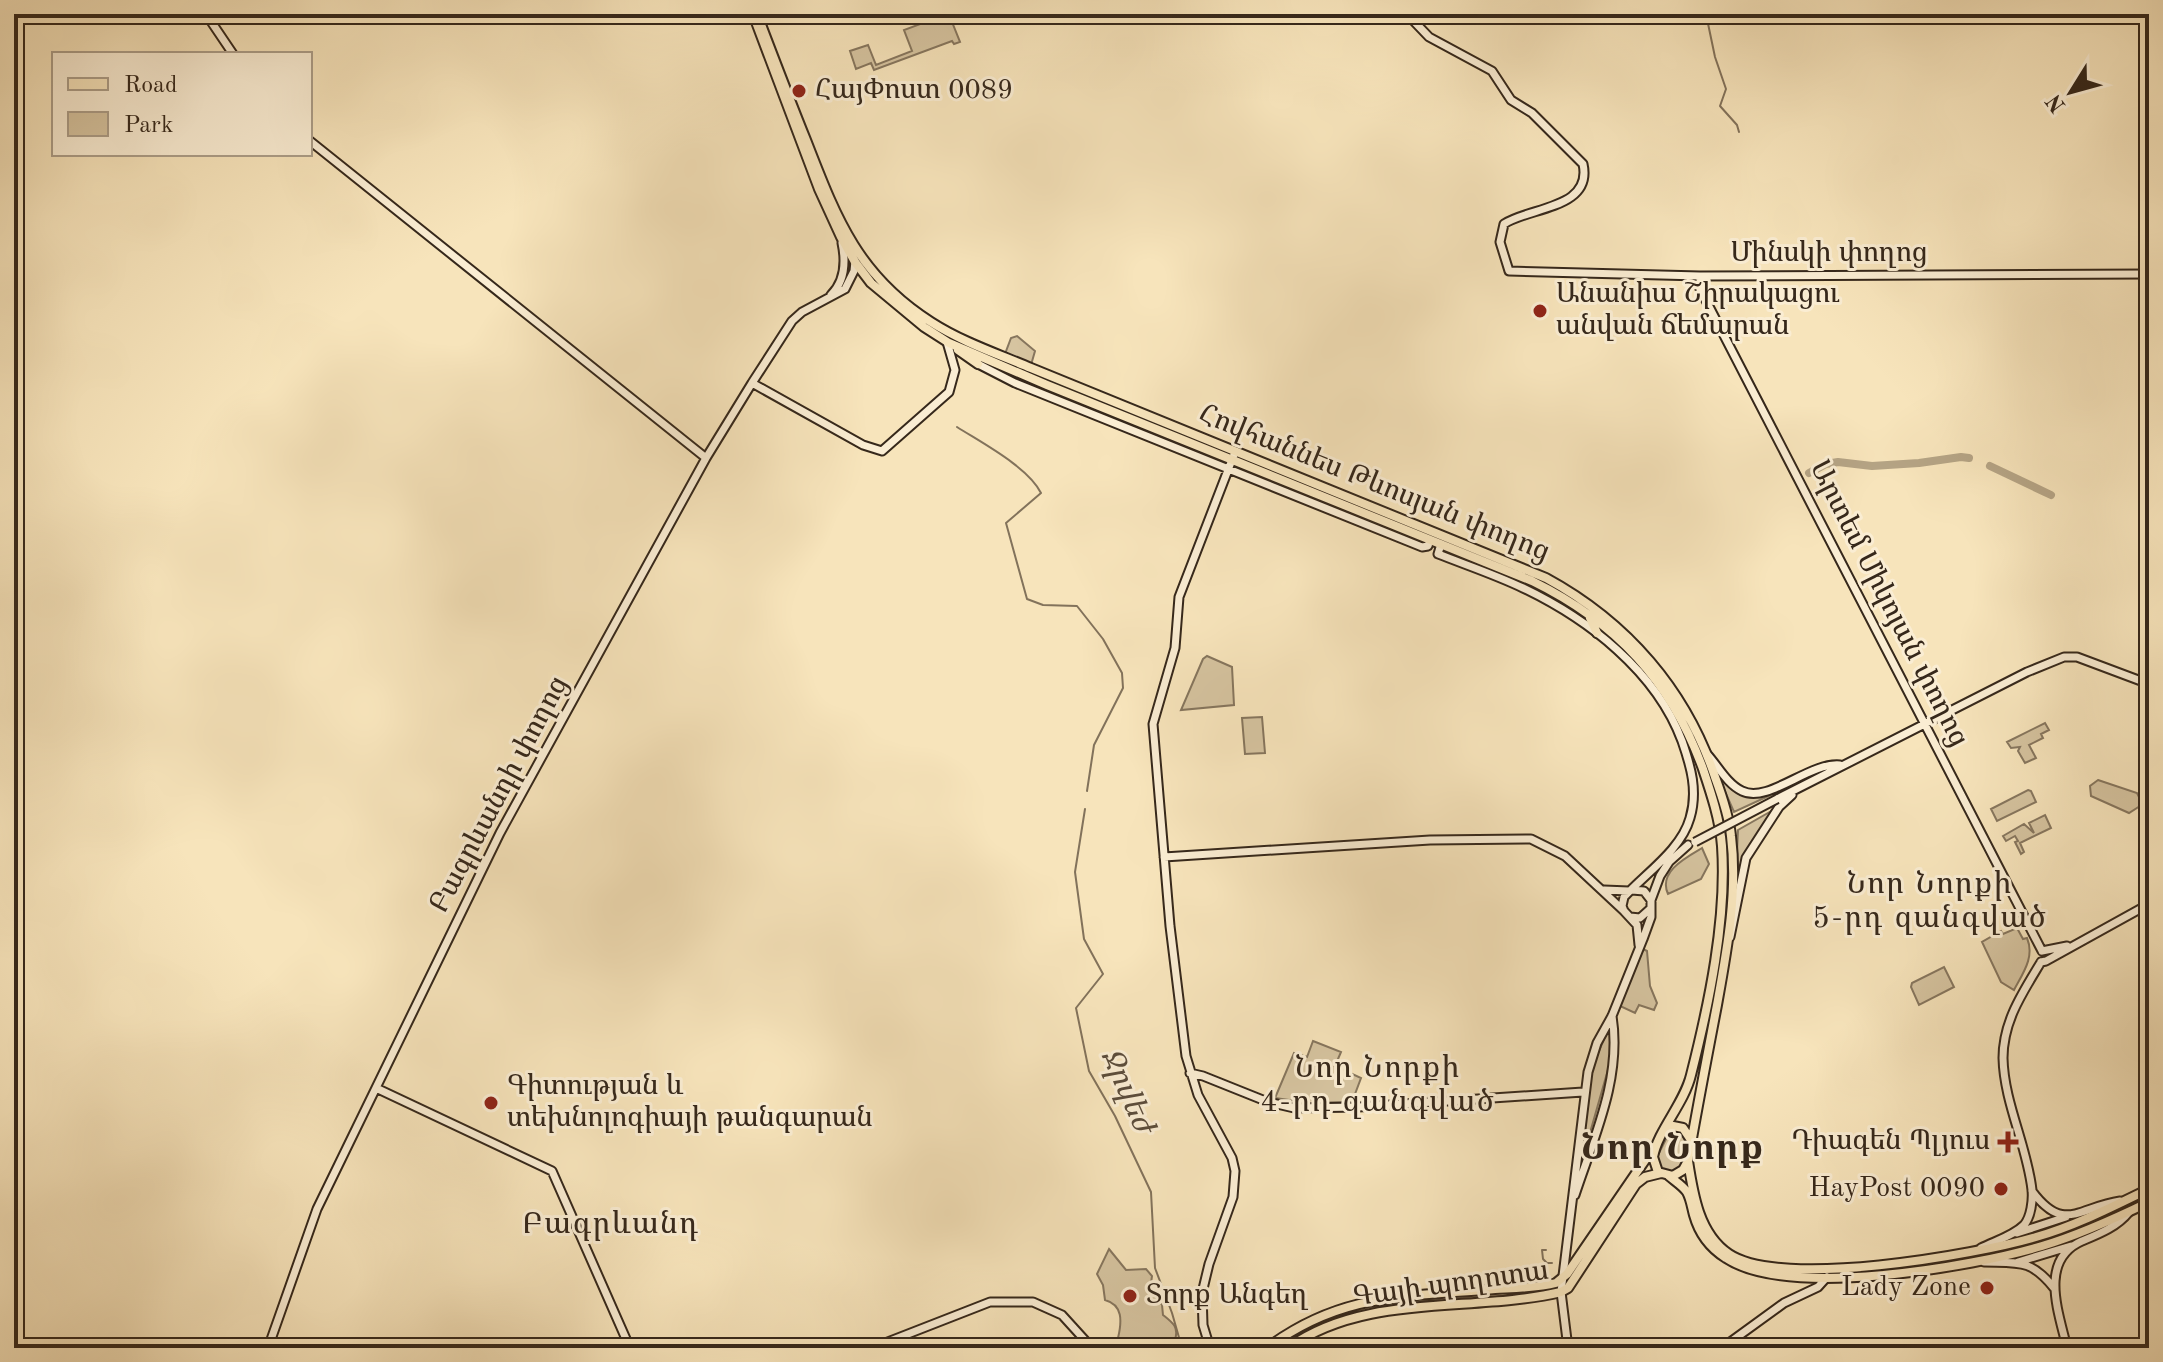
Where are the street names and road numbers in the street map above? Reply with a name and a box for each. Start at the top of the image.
street label: Մինսկի փողոց [1730,240,1928,268]
street label: Հովհաննես Թևոսյան փողոց [1195,401,1553,567]
street label: Արտեմ Միկոյան փողոց [1804,457,1972,751]
street label: Բագրևանդի փողոց [426,672,574,918]
street label: Գայի պողոտա [1352,1257,1550,1313]

